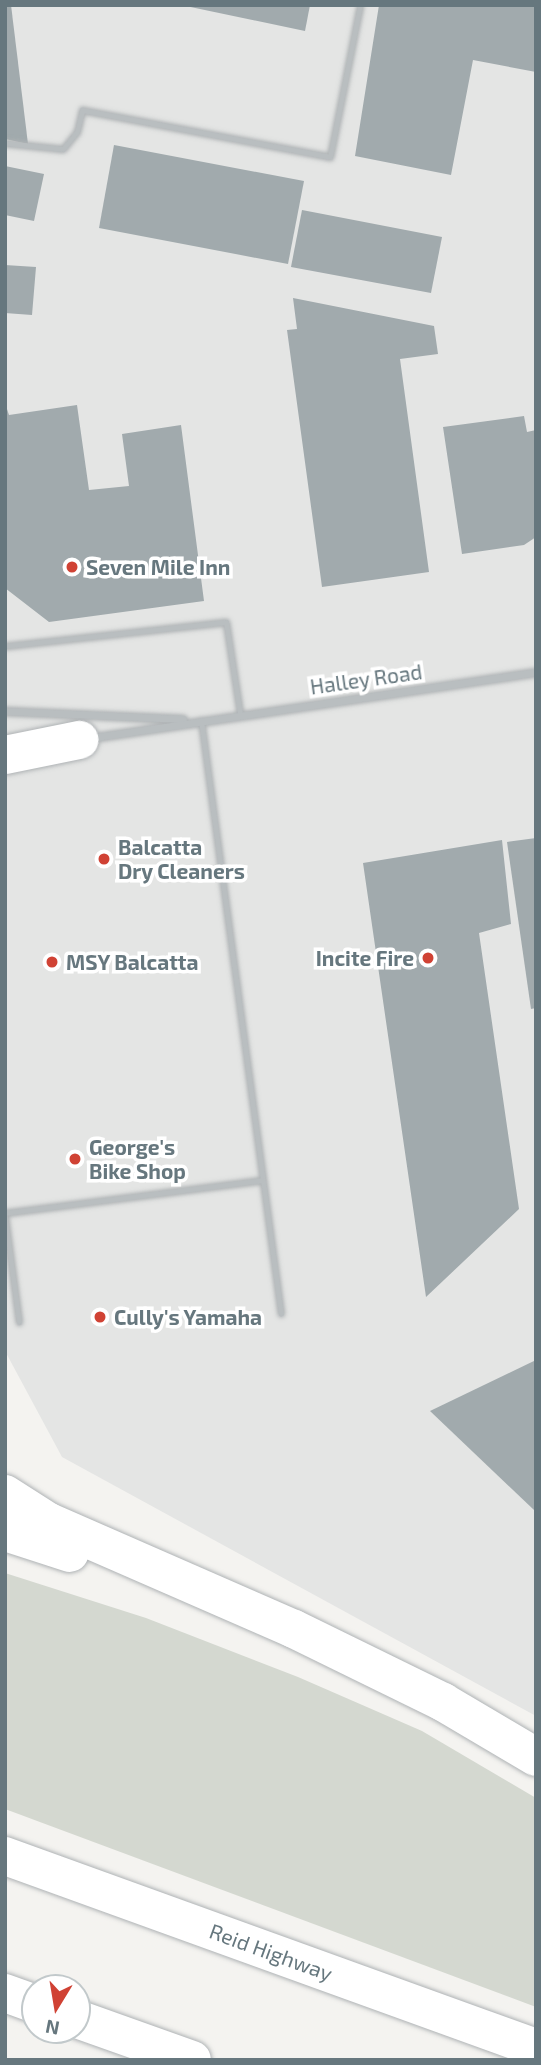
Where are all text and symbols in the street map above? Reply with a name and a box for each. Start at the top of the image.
place label: Seven Mile Inn [86,554,230,580]
marker: Seven Mile Inn [64,559,80,575]
street label: Halley Road [308,659,424,699]
place label: Balcatta Dry Cleaners [118,834,245,884]
marker: Balcatta Dry Cleaners [96,851,112,867]
place label: Incite Fire [316,945,414,971]
place label: MSY Balcatta [66,949,199,975]
marker: Incite Fire [420,950,436,966]
marker: MSY Balcatta [44,954,60,970]
place label: George's Bike Shop [89,1134,186,1184]
marker: George's Bike Shop [67,1151,83,1167]
place label: Cully's Yamaha [114,1304,263,1330]
marker: Cully's Yamaha [92,1309,108,1325]
street label: Reid Highway [206,1918,336,1986]
north arrow [21,1974,91,2044]
text: N [43,2016,61,2041]

